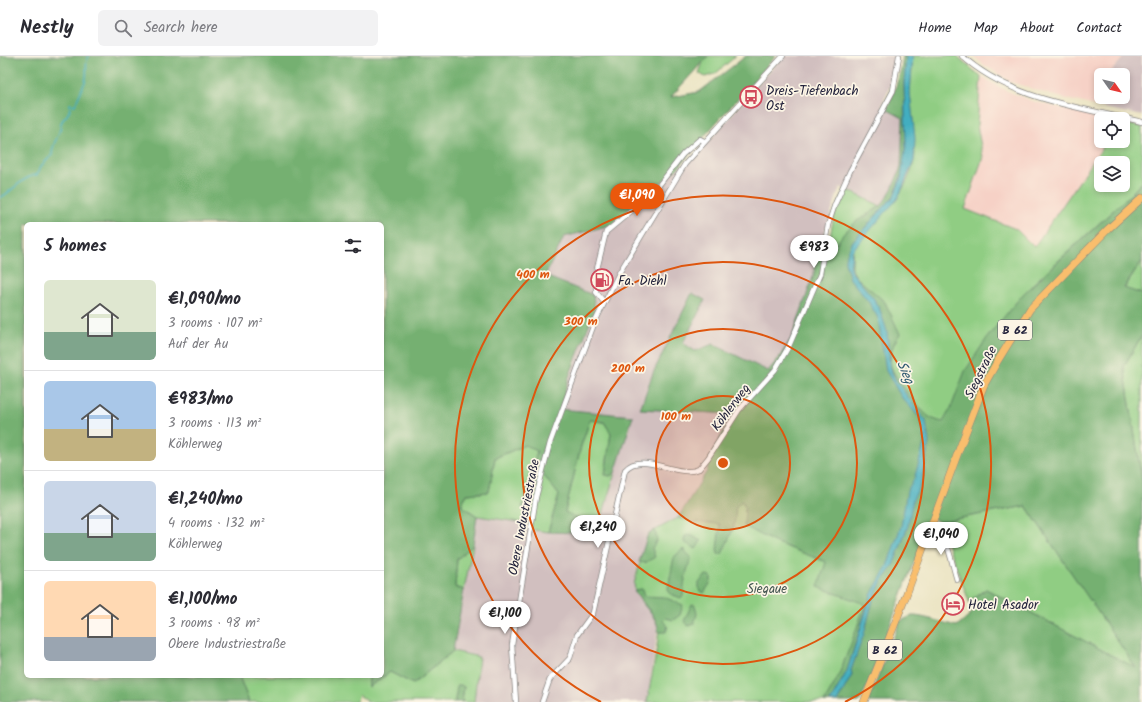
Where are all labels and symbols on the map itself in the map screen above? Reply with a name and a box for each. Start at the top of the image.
north arrow [1094,68,1130,104]
place label: Dreis-Tiefenbach Ost [766,81,858,117]
bus stop icon: Dreis-Tiefenbach Ost [738,84,764,110]
pin: €1,090 [604,183,670,217]
pin: €983 [790,235,838,269]
text: 400 m [516,265,550,284]
fuel station icon: Fa. Diehl [589,267,615,293]
place label: Fa. Diehl [618,271,667,292]
text: 300 m [563,312,598,331]
road number: B 62 [998,320,1032,340]
street label: Siegstraße [960,343,1003,403]
water label: Sieg [890,357,920,389]
text: 200 m [611,359,645,378]
street label: Köhlerweg [706,380,756,436]
text: 100 m [661,407,691,426]
centre of rings [716,456,730,470]
street label: Obere Industriestraße [503,457,546,577]
pin: €1,240 [565,515,631,549]
pin: €1,040 [908,522,974,556]
park label: Siegaue [747,579,787,600]
hotel icon: Hotel Asador [940,591,966,617]
place label: Hotel Asador [968,595,1039,616]
pin: €1,100 [472,601,538,635]
road number: B 62 [868,640,902,660]

